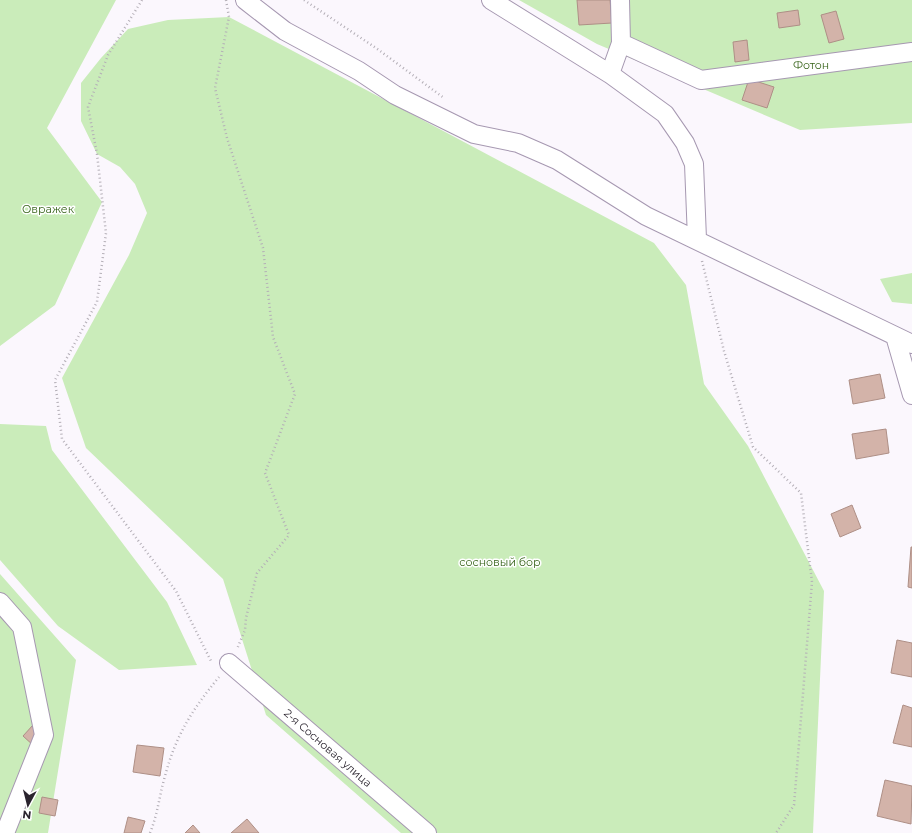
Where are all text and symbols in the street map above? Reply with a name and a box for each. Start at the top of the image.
park label: Фотон [793,58,829,72]
park label: Овражек [22,202,75,216]
park label: сосновый бор [459,555,541,569]
street label: 2-я Сосновая улица [281,706,375,790]
north arrow [8,785,48,825]
text: N [22,807,32,822]

